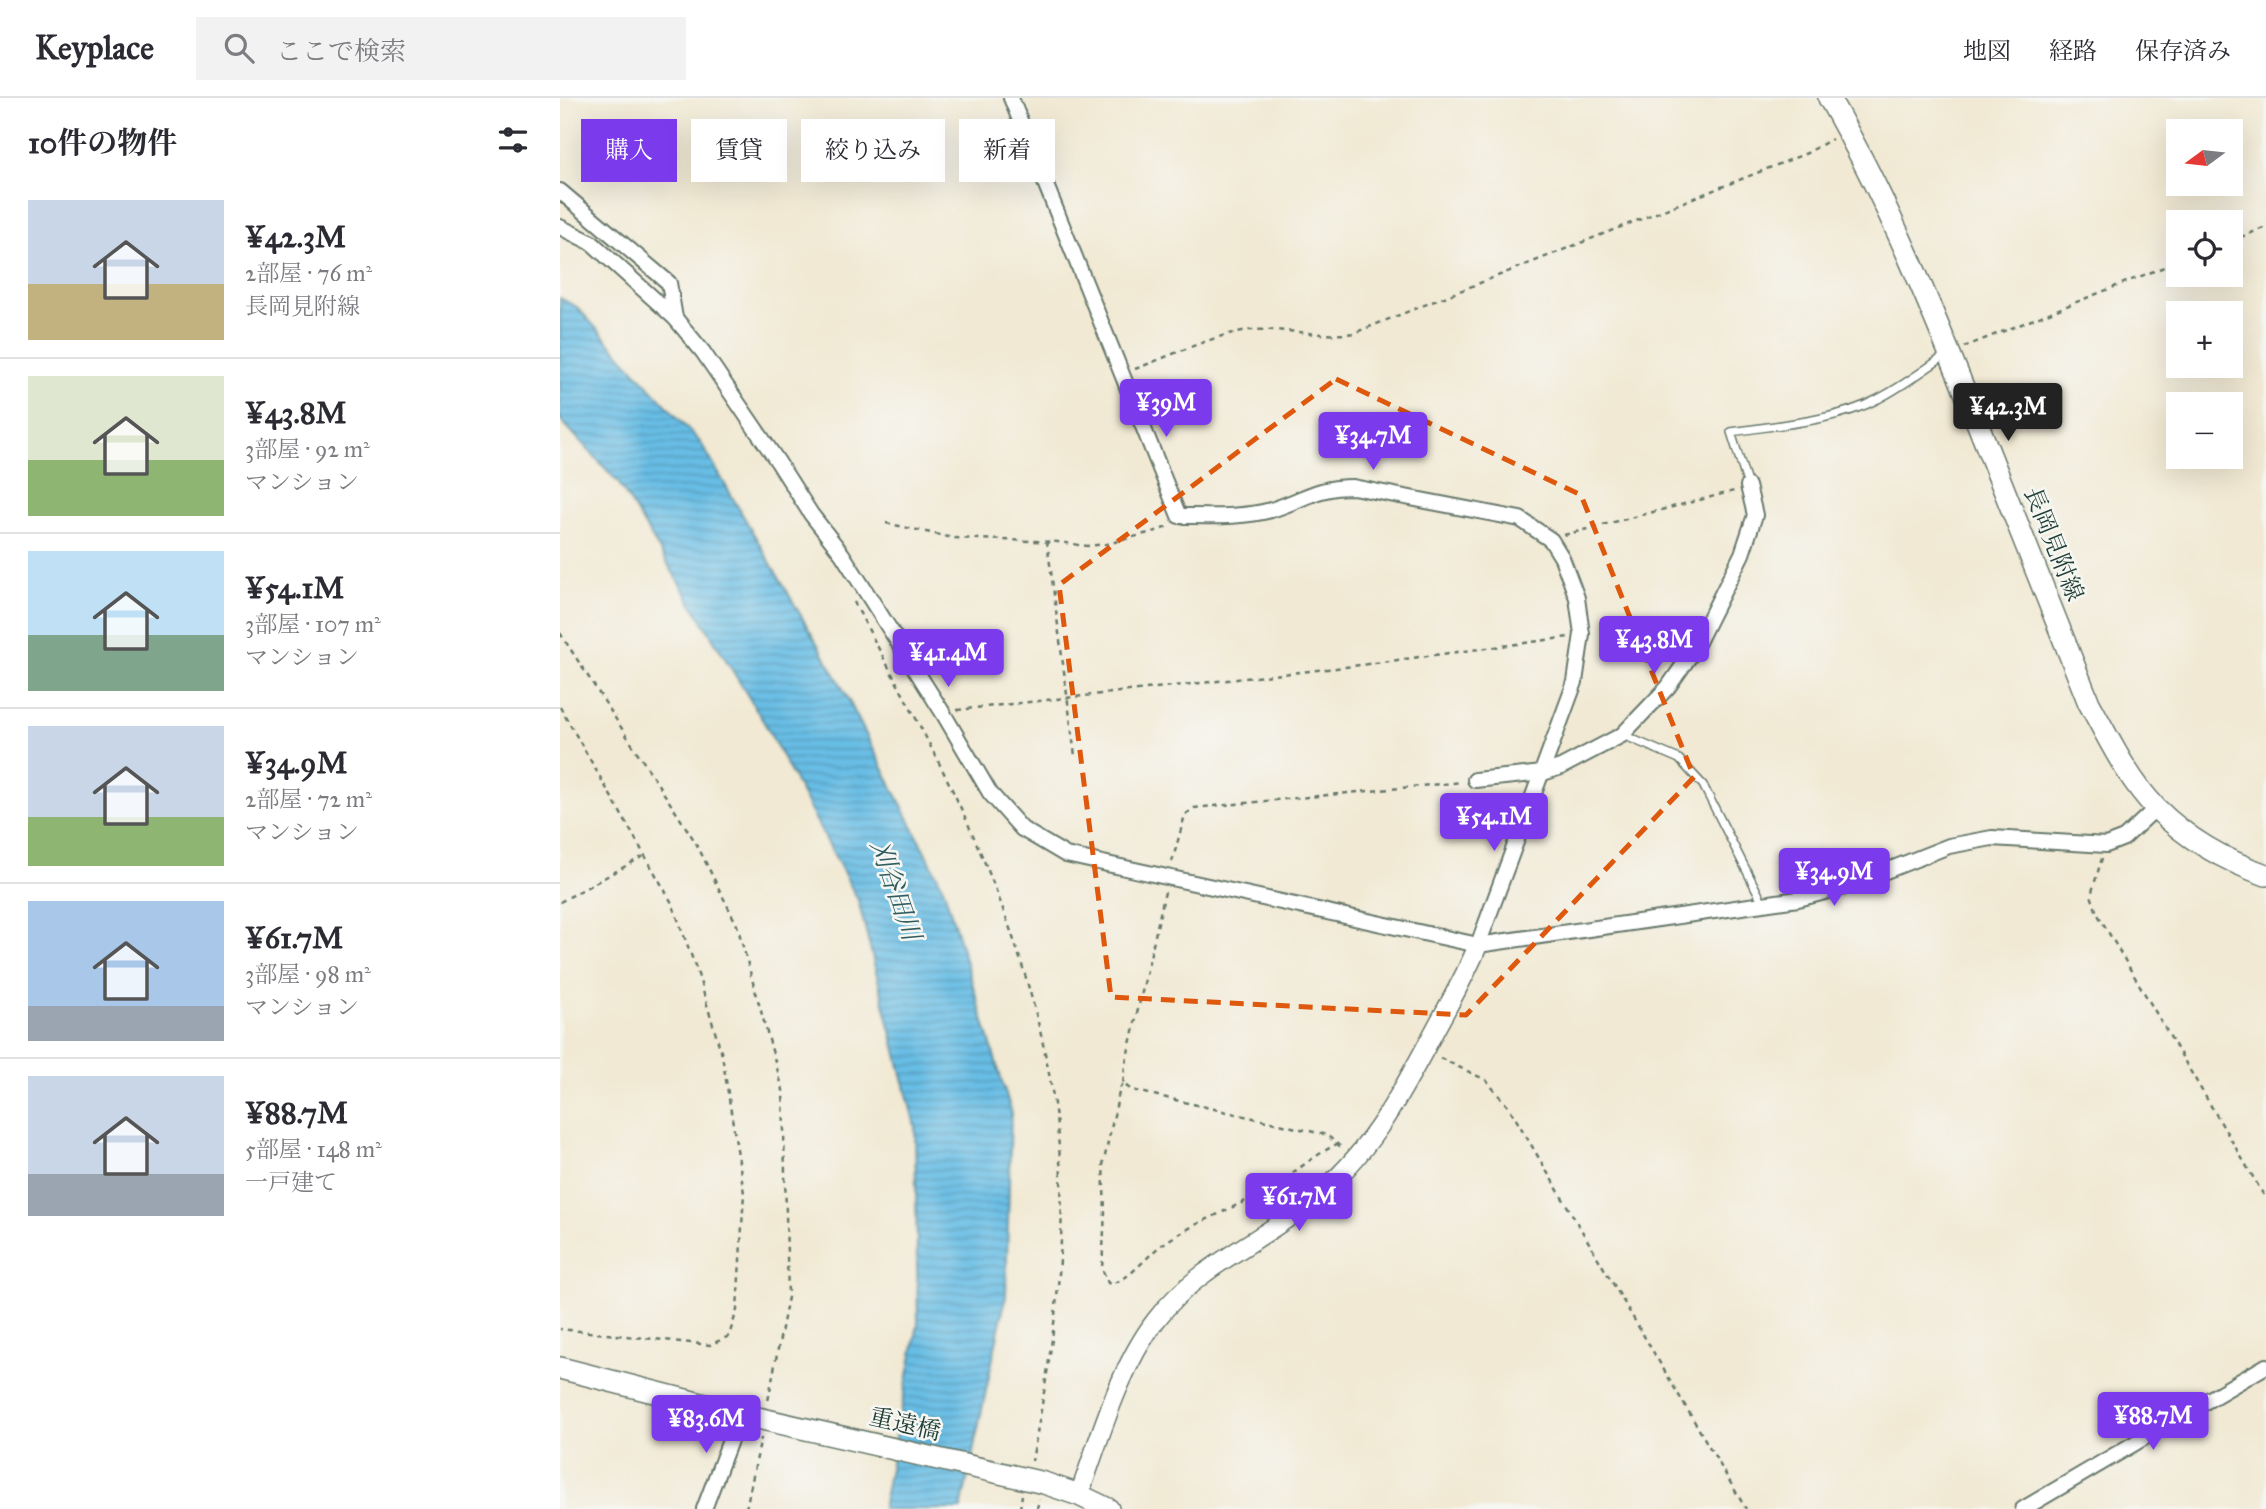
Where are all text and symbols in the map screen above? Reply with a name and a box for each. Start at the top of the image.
search box [196,17,686,80]
text: Keyplace [35,28,154,68]
icon: search [220,29,258,67]
text: ここで検索 [276,35,406,67]
text: 地図 [1963,36,2011,66]
text: 経路 [2049,36,2097,66]
text: 保存済み [2135,36,2231,66]
chip: 購入 [581,119,677,182]
chip: 賃貸 [691,119,787,182]
chip: 絞り込み [801,119,945,182]
chip: 新着 [959,119,1055,182]
north arrow [2166,119,2244,196]
map controls [2166,119,2243,469]
icon: filters [494,121,532,159]
text: 10件の物件 [28,125,177,161]
button: locate [2166,210,2243,287]
text: ¥42.3M [245,219,346,255]
icon: home [84,228,168,312]
text: 2部屋 · 76 m² [245,259,372,287]
text: 長岡見附線 [245,292,360,320]
button: + [2166,301,2243,378]
pin: ¥39M [1125,380,1207,439]
pin: ¥42.3M [1951,384,2065,443]
text: ¥39M [1136,388,1196,416]
text: ¥42.3M [1969,392,2047,420]
button: − [2166,392,2243,469]
text: ¥43.8M [245,395,347,431]
icon: home [84,404,168,488]
pin: ¥34.7M [1316,412,1430,472]
text: ¥34.7M [1334,421,1412,449]
text: 3部屋 · 92 m² [245,435,370,463]
text: マンション [245,468,359,496]
street label: 長岡見附線 [2018,483,2090,605]
text: ¥54.1M [245,570,344,606]
icon: home [84,579,168,663]
text: 3部屋 · 107 m² [245,610,381,638]
pin: ¥43.8M [1597,616,1711,676]
text: ¥43.8M [1615,625,1693,653]
pin: ¥41.4M [891,630,1005,689]
text: ¥41.4M [909,638,987,666]
text: マンション [245,643,359,671]
text: ¥34.9M [245,745,347,781]
icon: home [84,754,168,838]
text: 2部屋 · 72 m² [245,785,372,813]
pin: ¥54.1M [1437,794,1551,853]
text: ¥54.1M [1456,802,1532,830]
text: マンション [245,818,359,846]
water label: 刈谷田川 [864,836,929,947]
pin: ¥34.9M [1777,848,1891,908]
text: ¥34.9M [1795,857,1873,885]
text: ¥61.7M [245,920,343,956]
icon: home [84,929,168,1013]
text: 3部屋 · 98 m² [245,960,371,988]
text: マンション [245,993,359,1021]
text: ¥88.7M [245,1095,348,1131]
icon: home [84,1104,168,1188]
text: 5部屋 · 148 m² [245,1135,382,1163]
text: 一戸建て [245,1168,337,1196]
pin: ¥61.7M [1242,1174,1356,1233]
text: ¥61.7M [1261,1182,1337,1210]
pin: ¥88.7M [2096,1392,2210,1452]
pin: ¥83.6M [649,1396,763,1455]
street label: 重遠橋 [867,1401,943,1447]
text: ¥88.7M [2114,1401,2192,1429]
text: ¥83.6M [668,1404,744,1432]

